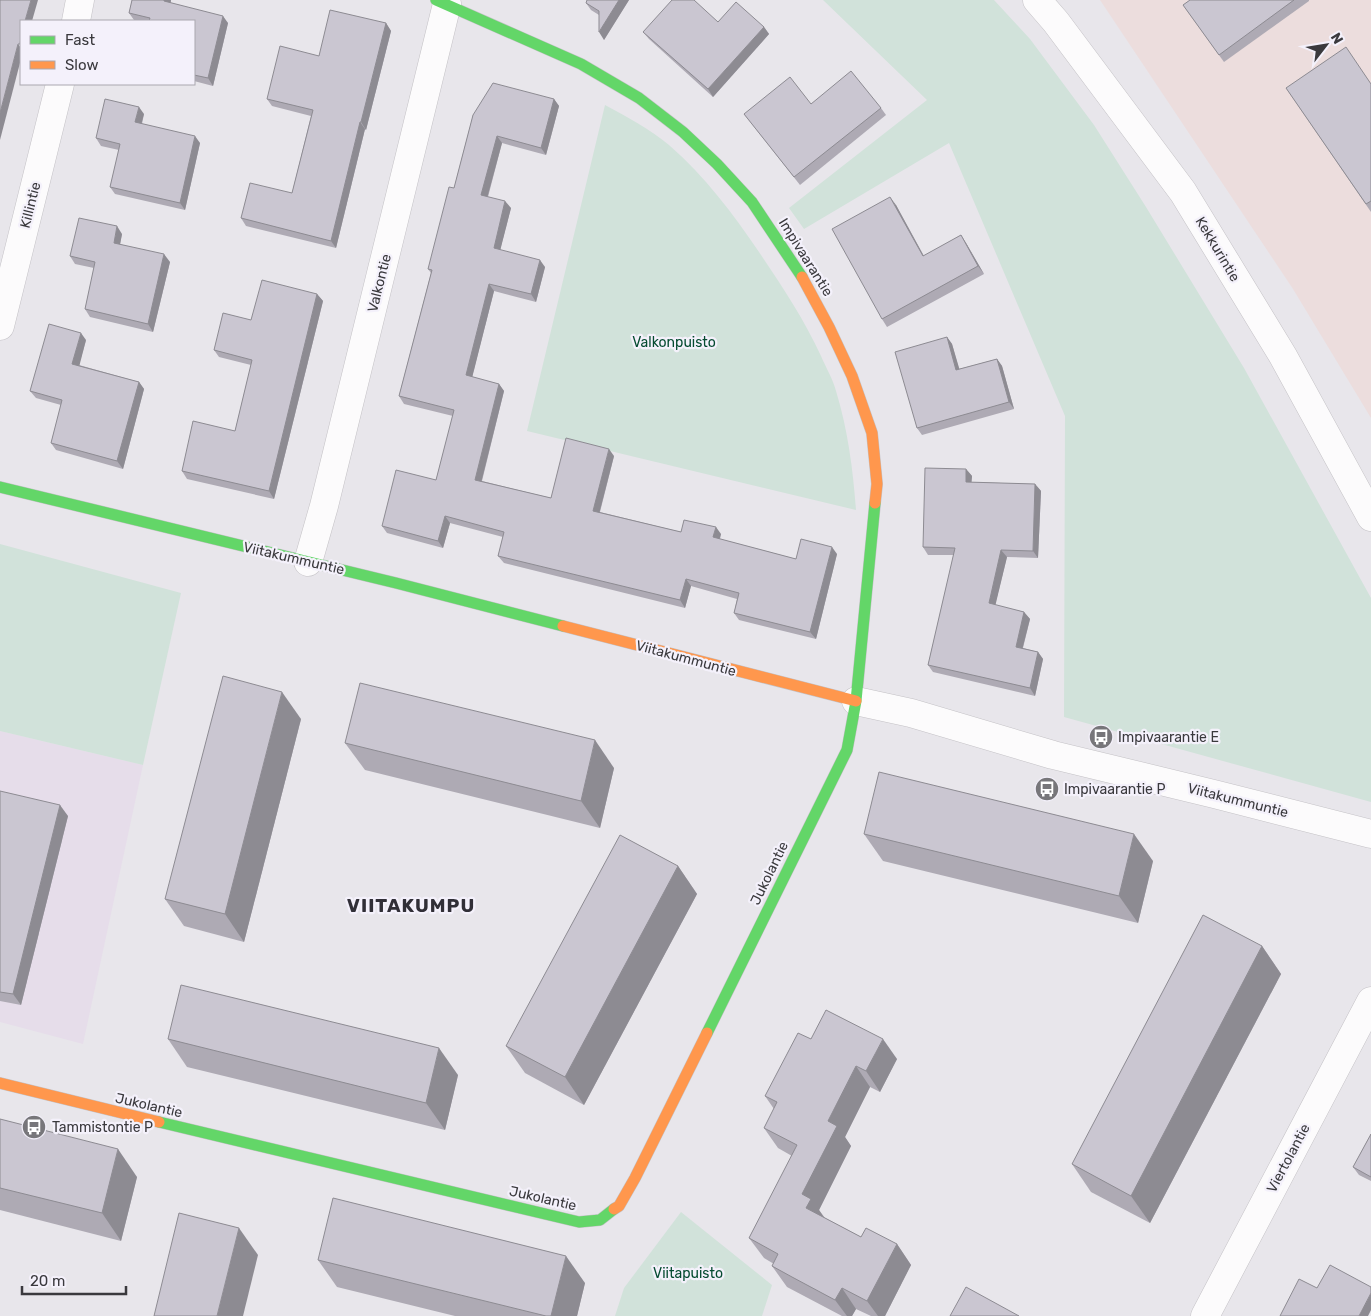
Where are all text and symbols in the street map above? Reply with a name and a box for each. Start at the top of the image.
legend [20,20,195,85]
north arrow [1301,20,1351,70]
text: N [1327,30,1347,47]
text: Fast [65,31,95,49]
text: Slow [65,56,98,74]
street label: Killintie [17,180,44,230]
street label: Kekkurintie [1192,214,1244,285]
street label: Impivaarantie [775,215,836,300]
street label: Valkontie [364,252,395,314]
park label: Valkonpuisto [632,334,716,351]
street label: Viitakummuntie [242,539,346,578]
street label: Viitakummuntie [634,637,738,680]
bus stop icon: Impivaarantie E [1088,724,1114,750]
place label: Impivaarantie E [1118,729,1219,746]
bus stop icon: Impivaarantie P [1034,776,1060,802]
street label: Viitakummuntie [1186,780,1290,821]
place label: Impivaarantie P [1064,781,1165,798]
street label: Jukolantie [747,839,792,908]
district label: VIITAKUMPU [347,894,475,917]
street label: Jukolantie [114,1090,184,1121]
bus stop icon: Tammistontie P [21,1114,47,1140]
place label: Tammistontie P [52,1119,153,1136]
street label: Viertolantie [1263,1121,1314,1196]
street label: Jukolantie [508,1183,578,1214]
scale bar [22,1264,126,1296]
park label: Viitapuisto [653,1265,723,1282]
text: 20 m [30,1272,65,1290]

